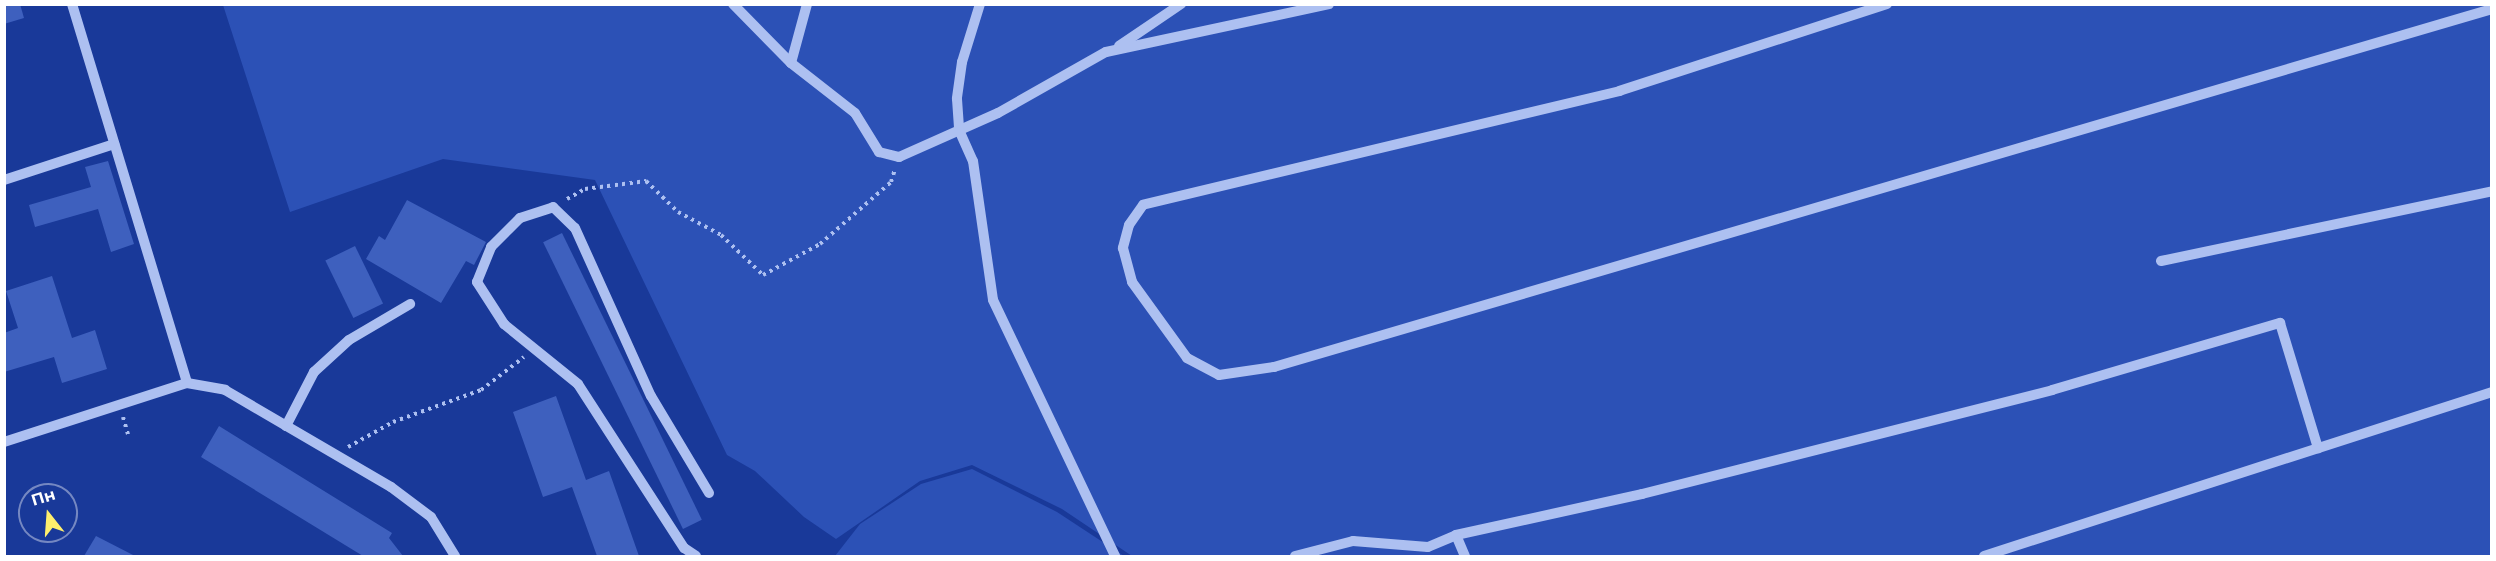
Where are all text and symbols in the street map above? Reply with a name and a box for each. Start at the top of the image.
north arrow [18,483,78,543]
text: Пн [29,485,57,510]

